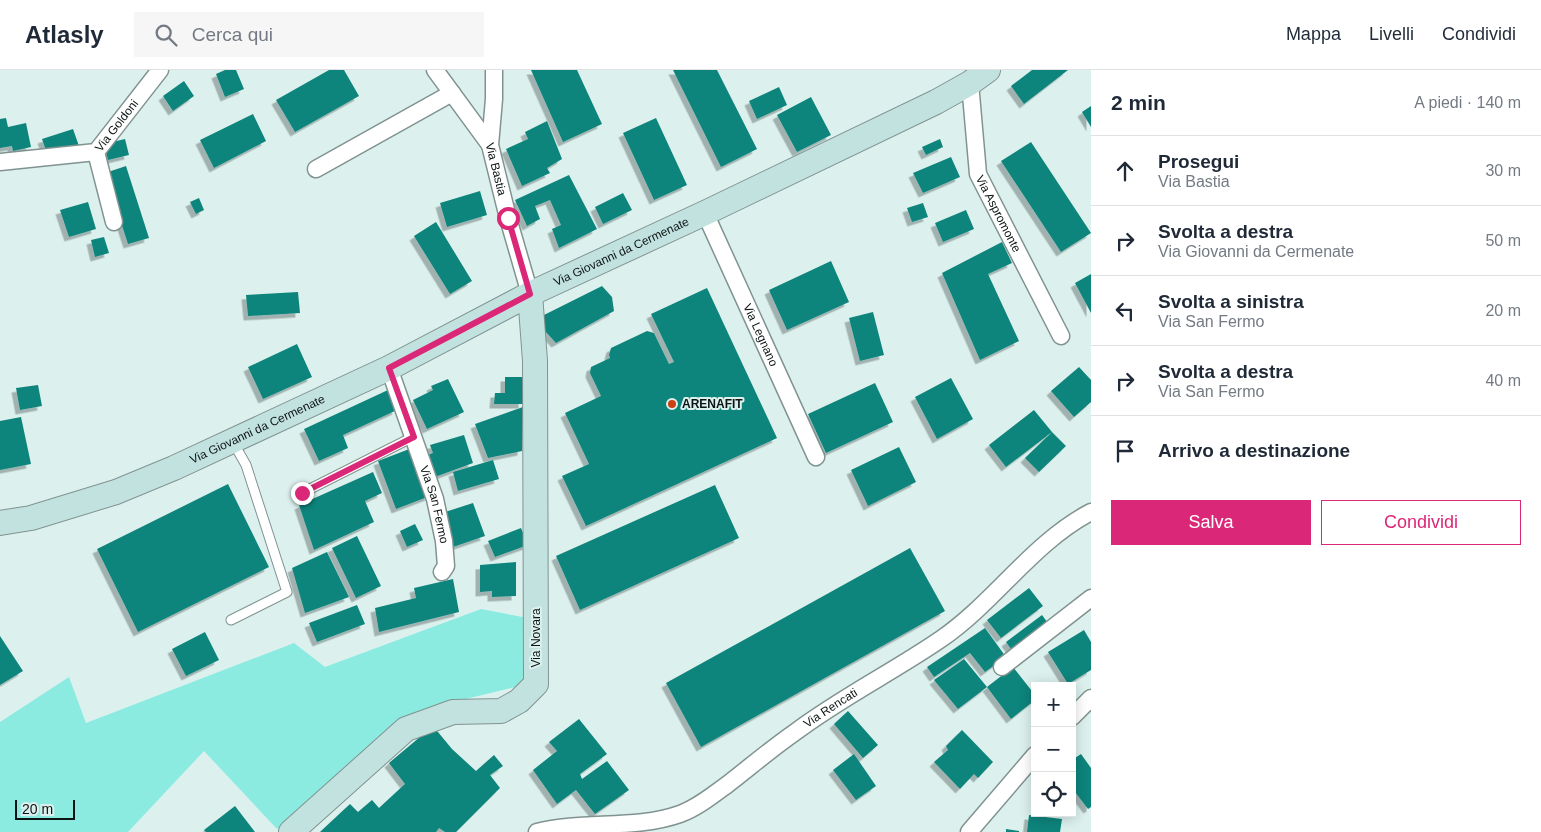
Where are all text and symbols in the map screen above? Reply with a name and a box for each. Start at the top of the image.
search box [134,12,484,57]
text: Atlasly [25,21,104,48]
icon: search [152,21,180,49]
text: Cerca qui [192,24,273,45]
text: Mappa [1286,24,1341,44]
text: Livelli [1369,24,1414,44]
text: Condividi [1442,24,1516,44]
text: 2 min [1111,91,1166,114]
text: A piedi · 140 m [1414,94,1521,111]
street label: Via Goldoni [92,97,141,154]
street label: Via Bastia [483,141,509,197]
text: Prosegui [1158,151,1239,172]
icon: ahead [1111,157,1139,185]
text: 30 m [1485,162,1521,179]
street label: Via Aspromonte [973,173,1024,255]
text: Via Bastia [1158,173,1230,190]
route start [497,207,520,230]
street label: Via Giovanni da Cermenate [551,214,691,289]
text: Svolta a destra [1158,221,1293,242]
icon: right [1111,227,1139,255]
text: 50 m [1485,232,1521,249]
text: Via Giovanni da Cermenate [1158,243,1354,260]
text: Svolta a sinistra [1158,291,1304,312]
icon: left [1111,297,1139,325]
street label: Via Legnano [740,301,781,369]
text: 20 m [1485,302,1521,319]
text: Via San Fermo [1158,313,1264,330]
text: Svolta a destra [1158,361,1293,382]
icon: right [1111,367,1139,395]
text: 40 m [1485,372,1521,389]
text: Via San Fermo [1158,383,1264,400]
street label: Via Giovanni da Cermenate [188,392,327,467]
place label: ARENAFIT [682,397,743,411]
marker: ARENAFIT [666,398,678,410]
icon: arrive [1111,437,1139,465]
text: Arrivo a destinazione [1158,440,1350,461]
street label: Via San Fermo [417,464,451,545]
route end [291,482,314,505]
button: Salva [1111,500,1311,545]
button: Condividi [1321,500,1521,545]
street label: Via Novara [529,608,543,668]
map controls [1031,682,1076,817]
button: + [1031,682,1076,727]
street label: Via Rencati [801,686,860,731]
button: − [1031,727,1076,772]
button: locate [1031,772,1076,817]
scale bar [15,797,75,820]
text: 20 m [22,801,53,817]

